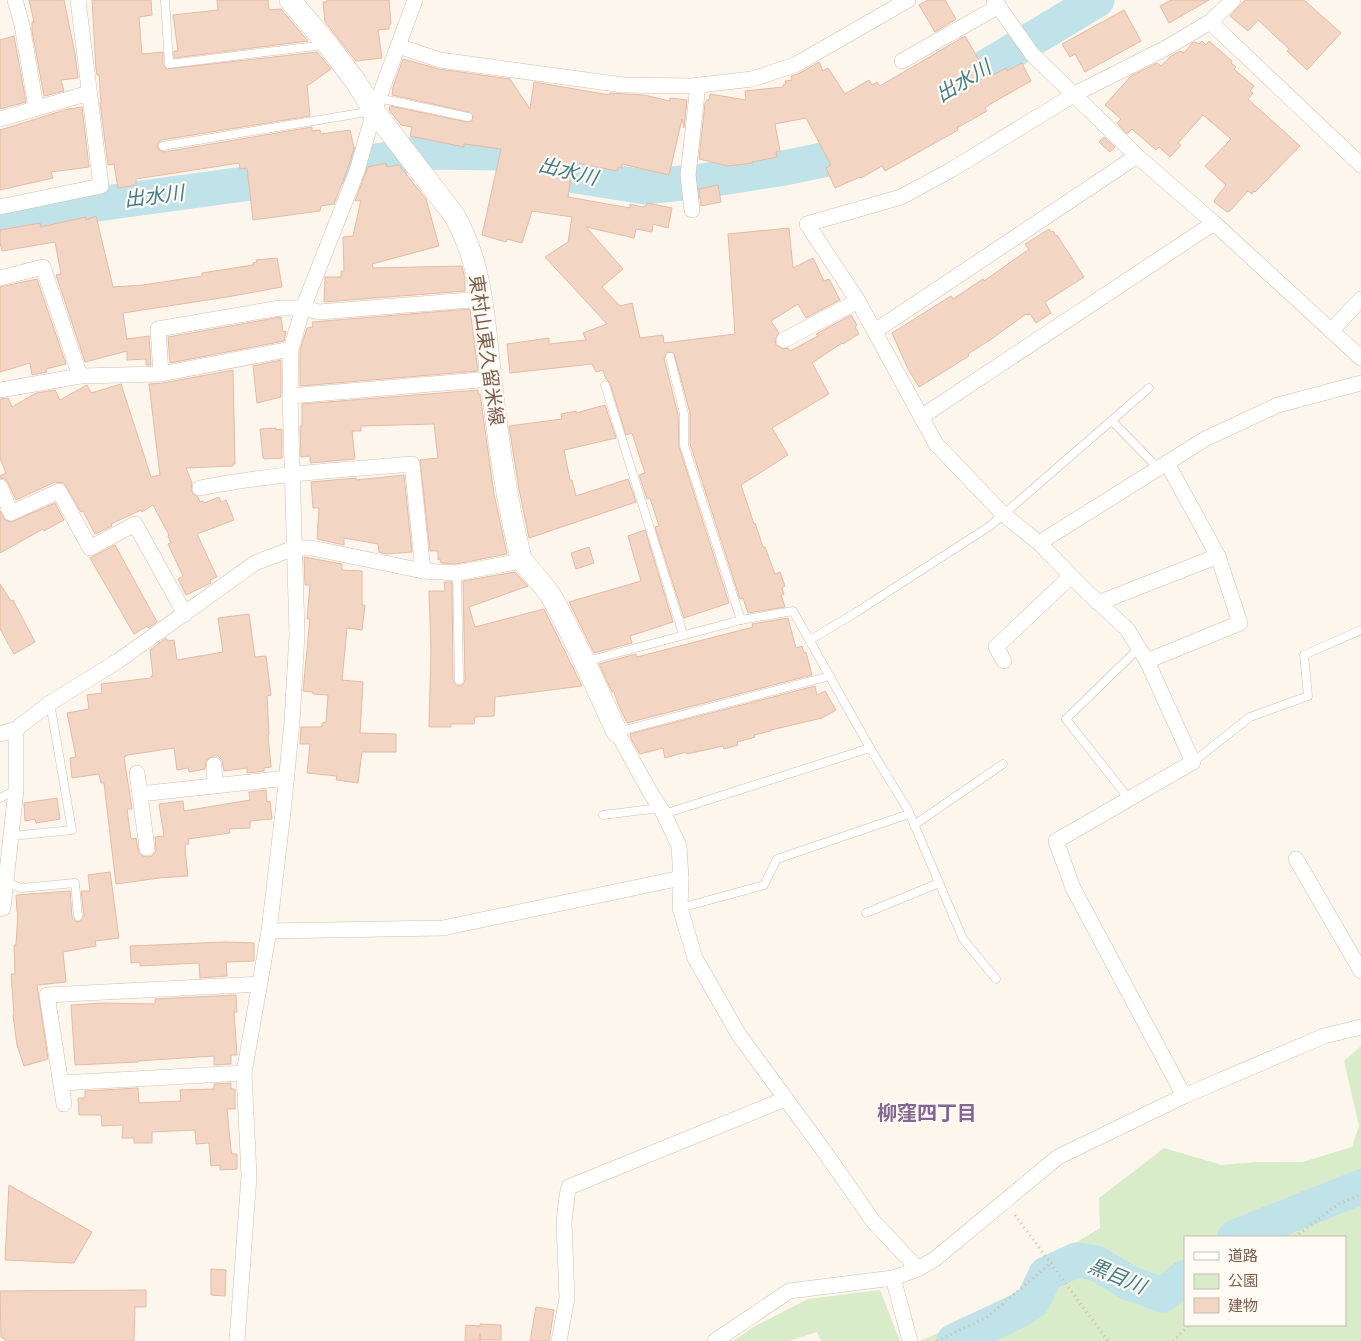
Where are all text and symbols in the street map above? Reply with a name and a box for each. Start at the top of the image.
water label: 出水川 [932,55,997,108]
water label: 出水川 [536,153,602,191]
water label: 出水川 [123,181,187,213]
street label: 東村山東久留米線 [464,273,507,427]
district label: 柳窪四丁目 [877,1102,977,1126]
legend [1184,1236,1346,1326]
text: 道路 [1228,1247,1258,1266]
water label: 黒目川 [1084,1254,1151,1300]
text: 公園 [1228,1272,1258,1291]
text: 建物 [1228,1297,1258,1316]

